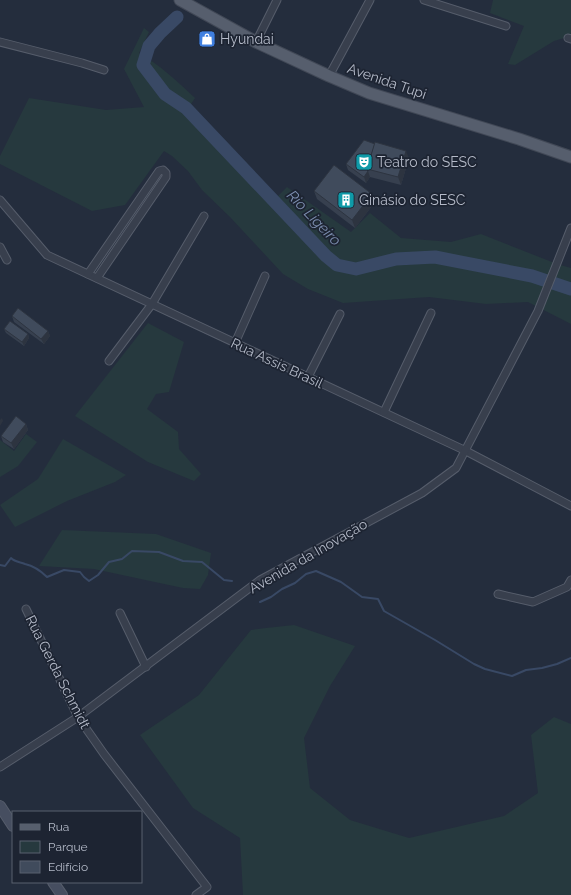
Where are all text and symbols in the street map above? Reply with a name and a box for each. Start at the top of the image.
shop icon: Hyundai [197,29,217,49]
place label: Hyundai [220,31,274,47]
street label: Avenida Tupi [345,60,429,102]
theatre icon: Teatro do SESC [354,152,374,172]
place label: Teatro do SESC [377,154,477,170]
water label: Rio Ligeiro [283,187,345,249]
building icon: Ginásio do SESC [336,190,356,210]
place label: Ginásio do SESC [359,192,466,208]
street label: Rua Assis Brasil [228,335,326,391]
street label: Avenida da Inovação [246,516,370,596]
street label: Rua Gerda Schmidt [22,613,94,732]
legend [12,811,142,883]
text: Rua [48,820,69,834]
text: Parque [48,840,88,854]
text: Edifício [48,860,88,874]

